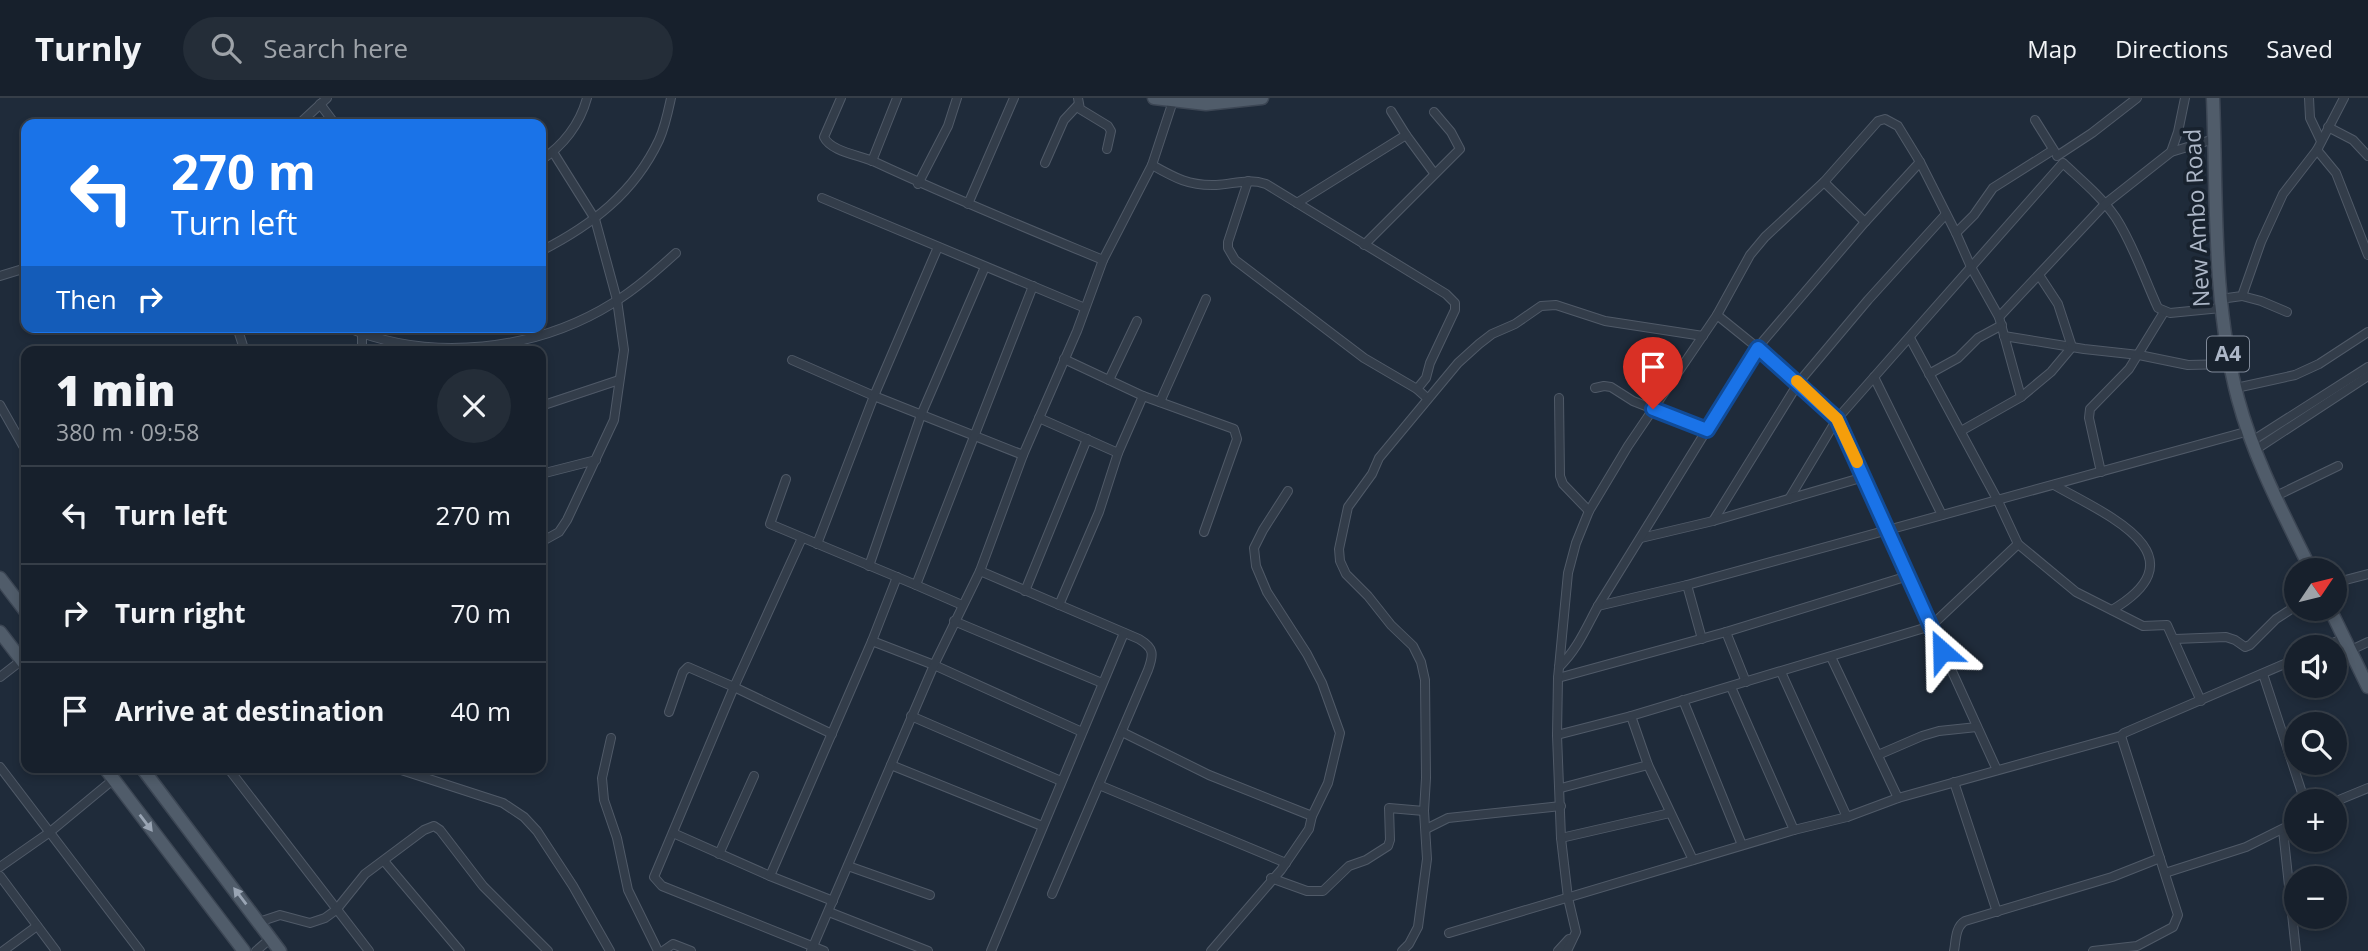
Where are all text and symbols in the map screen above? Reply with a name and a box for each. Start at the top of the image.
search box [183,17,673,80]
text: Turnly [35,26,141,71]
icon: search [207,29,245,67]
text: Search here [263,30,408,66]
text: Map [2027,32,2077,65]
text: Directions [2115,32,2228,65]
text: Saved [2266,32,2333,65]
street label: New Ambo Road [2175,128,2217,308]
text: 270 m [171,138,316,204]
icon: left [56,147,147,238]
text: Turn left [171,201,297,244]
icon: right [131,280,169,318]
text: Then [56,281,117,317]
road number: A4 [2207,336,2249,372]
pin [1623,337,1683,409]
icon: arrive [1634,348,1672,386]
text: 1 min [56,361,175,418]
button: close [437,369,511,443]
text: 380 m · 09:58 [56,416,199,448]
icon: left [56,496,94,534]
text: Turn left [115,497,227,533]
text: 270 m [436,497,511,533]
north arrow [2284,558,2347,621]
map controls [2284,558,2347,929]
icon: right [56,594,94,632]
text: Turn right [115,595,246,631]
text: 70 m [450,595,511,631]
position arrow [1905,614,1979,688]
button: sound [2284,635,2347,698]
icon: arrive [56,692,94,730]
text: Arrive at destination [115,693,384,729]
text: 40 m [450,693,511,729]
button: search [2284,712,2347,775]
button: + [2284,789,2347,852]
one-way arrow [139,813,154,831]
button: − [2284,866,2347,929]
one-way arrow [233,887,247,905]

